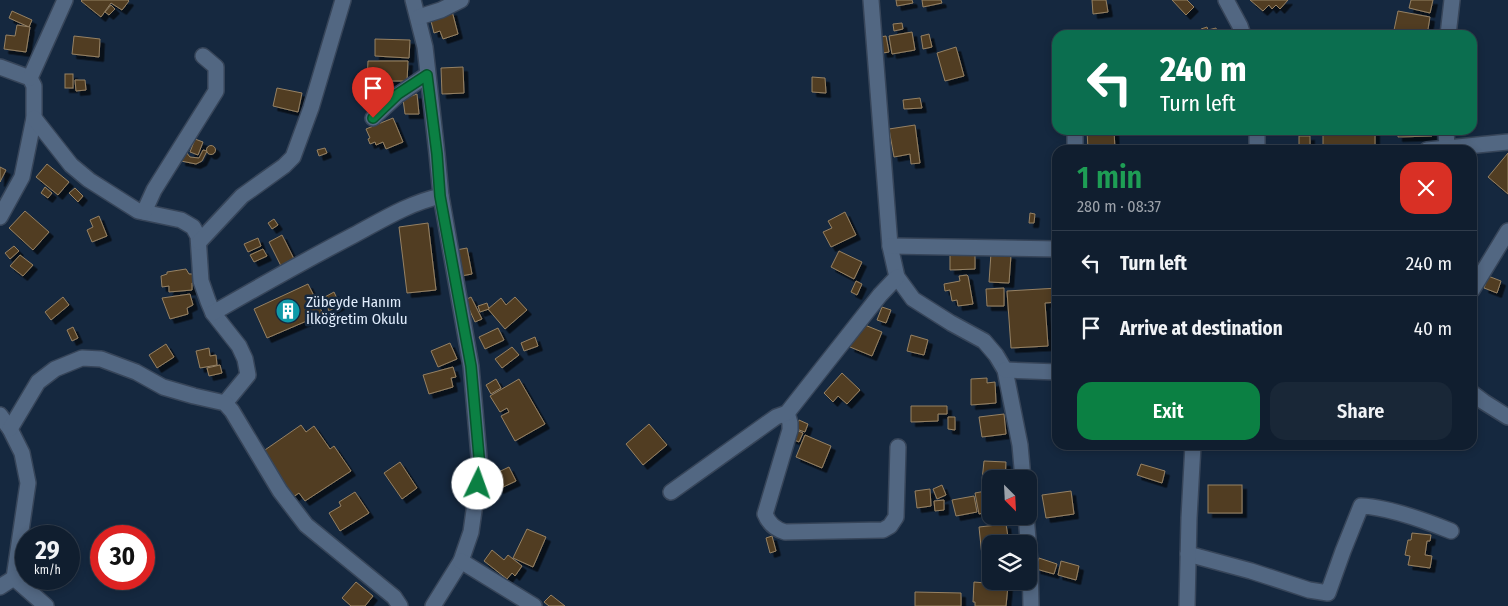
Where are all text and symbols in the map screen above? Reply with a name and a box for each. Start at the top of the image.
text: 240 m [1160,48,1247,90]
icon: left [1077,50,1142,115]
pin [352,67,394,118]
icon: arrive [359,74,387,102]
text: Turn left [1160,90,1236,117]
text: 1 min [1077,160,1142,196]
button: close [1400,162,1452,214]
text: 280 m · 08:37 [1077,197,1161,216]
icon: left [1077,249,1105,277]
text: Turn left [1120,252,1187,275]
text: 240 m [1406,252,1452,275]
place label: Zübeyde Hanım İlköğretim Okulu [306,293,408,328]
building icon: Zübeyde Hanım İlköğretim Okulu [275,298,301,324]
icon: arrive [1077,314,1105,342]
text: Arrive at destination [1120,317,1283,340]
text: 40 m [1414,317,1452,340]
button: Exit [1077,382,1260,440]
button: Share [1270,382,1452,440]
position arrow [451,457,503,509]
north arrow [982,470,1038,525]
map controls [982,470,1037,590]
speed limit sign: 30 [90,525,155,590]
button: layers [982,535,1037,590]
text: 29 [35,536,60,566]
text: km/h [34,563,61,577]

